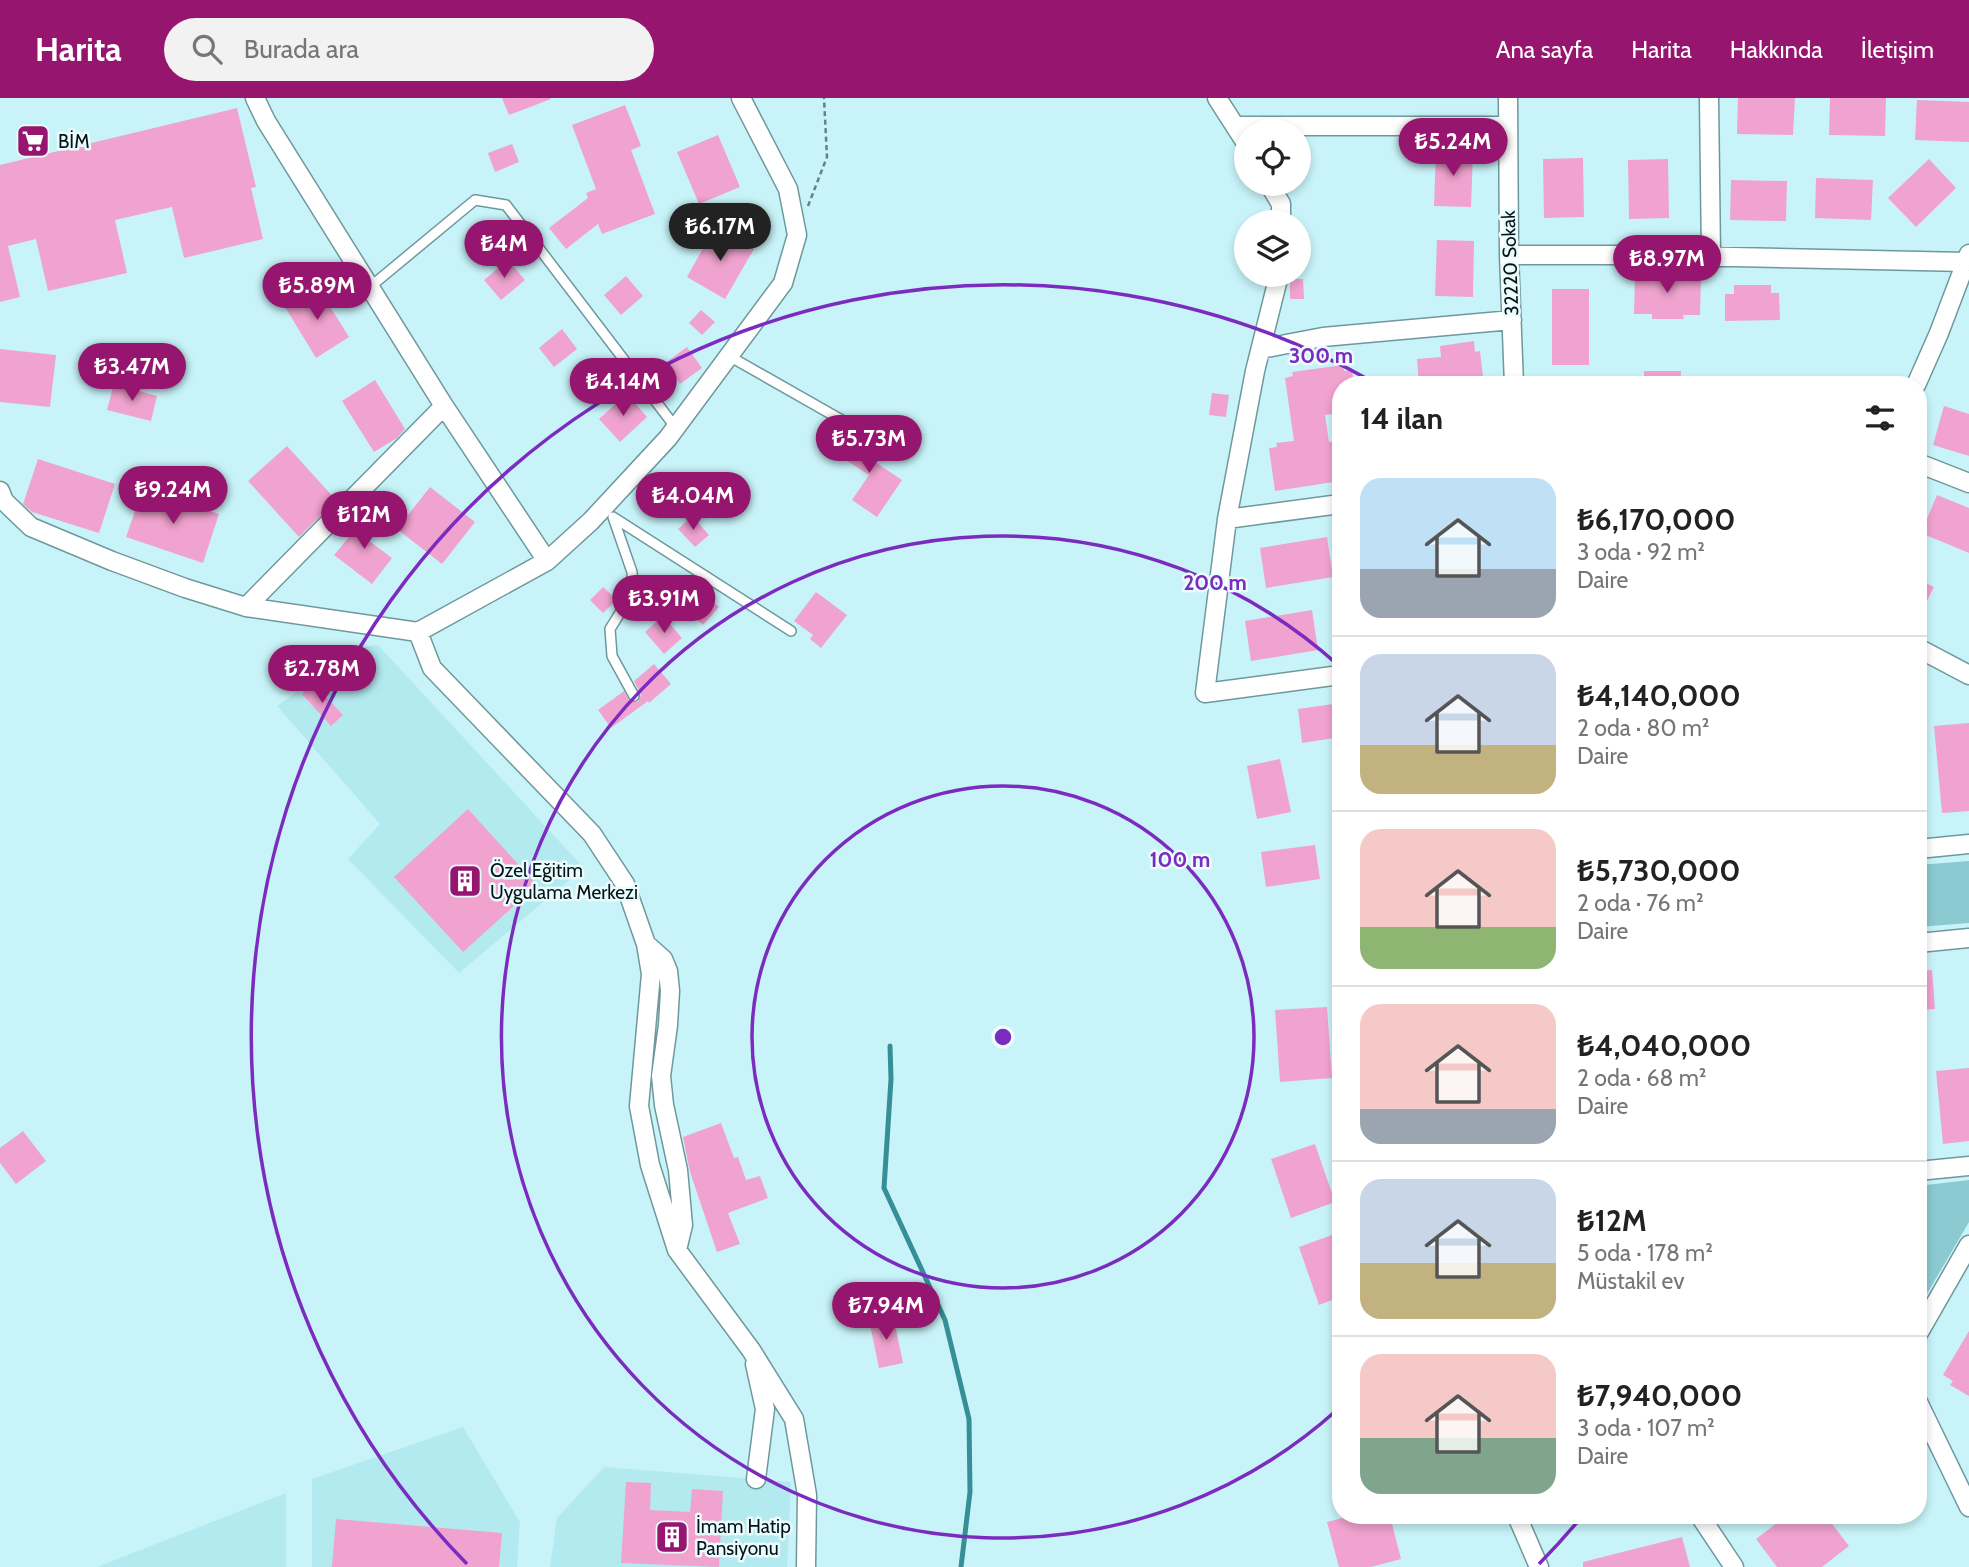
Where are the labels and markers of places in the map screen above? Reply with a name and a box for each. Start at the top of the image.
pin: ₺5.24M [1396,118,1510,178]
supermarket icon: BİM [14,122,52,160]
place label: BİM [58,130,90,153]
pin: ₺6.17M [663,204,777,263]
pin: ₺4M [470,220,538,280]
pin: ₺8.97M [1610,236,1724,295]
pin: ₺5.89M [260,262,374,322]
pin: ₺3.47M [75,344,189,403]
pin: ₺4.14M [566,358,680,418]
pin: ₺5.73M [812,416,926,475]
pin: ₺9.24M [116,466,230,526]
pin: ₺4.04M [636,472,750,532]
pin: ₺12M [323,491,405,551]
pin: ₺3.91M [607,575,721,635]
pin: ₺2.78M [265,646,379,705]
place label: Özel Eğitim Uygulama Merkezi [490,859,638,904]
building icon: Özel Eğitim Uygulama Merkezi [446,862,484,900]
centre of rings [991,1025,1015,1049]
pin: ₺7.94M [829,1282,943,1342]
place label: İmam Hatip Pansiyonu [696,1515,791,1560]
building icon: İmam Hatip Pansiyonu [653,1518,691,1556]

